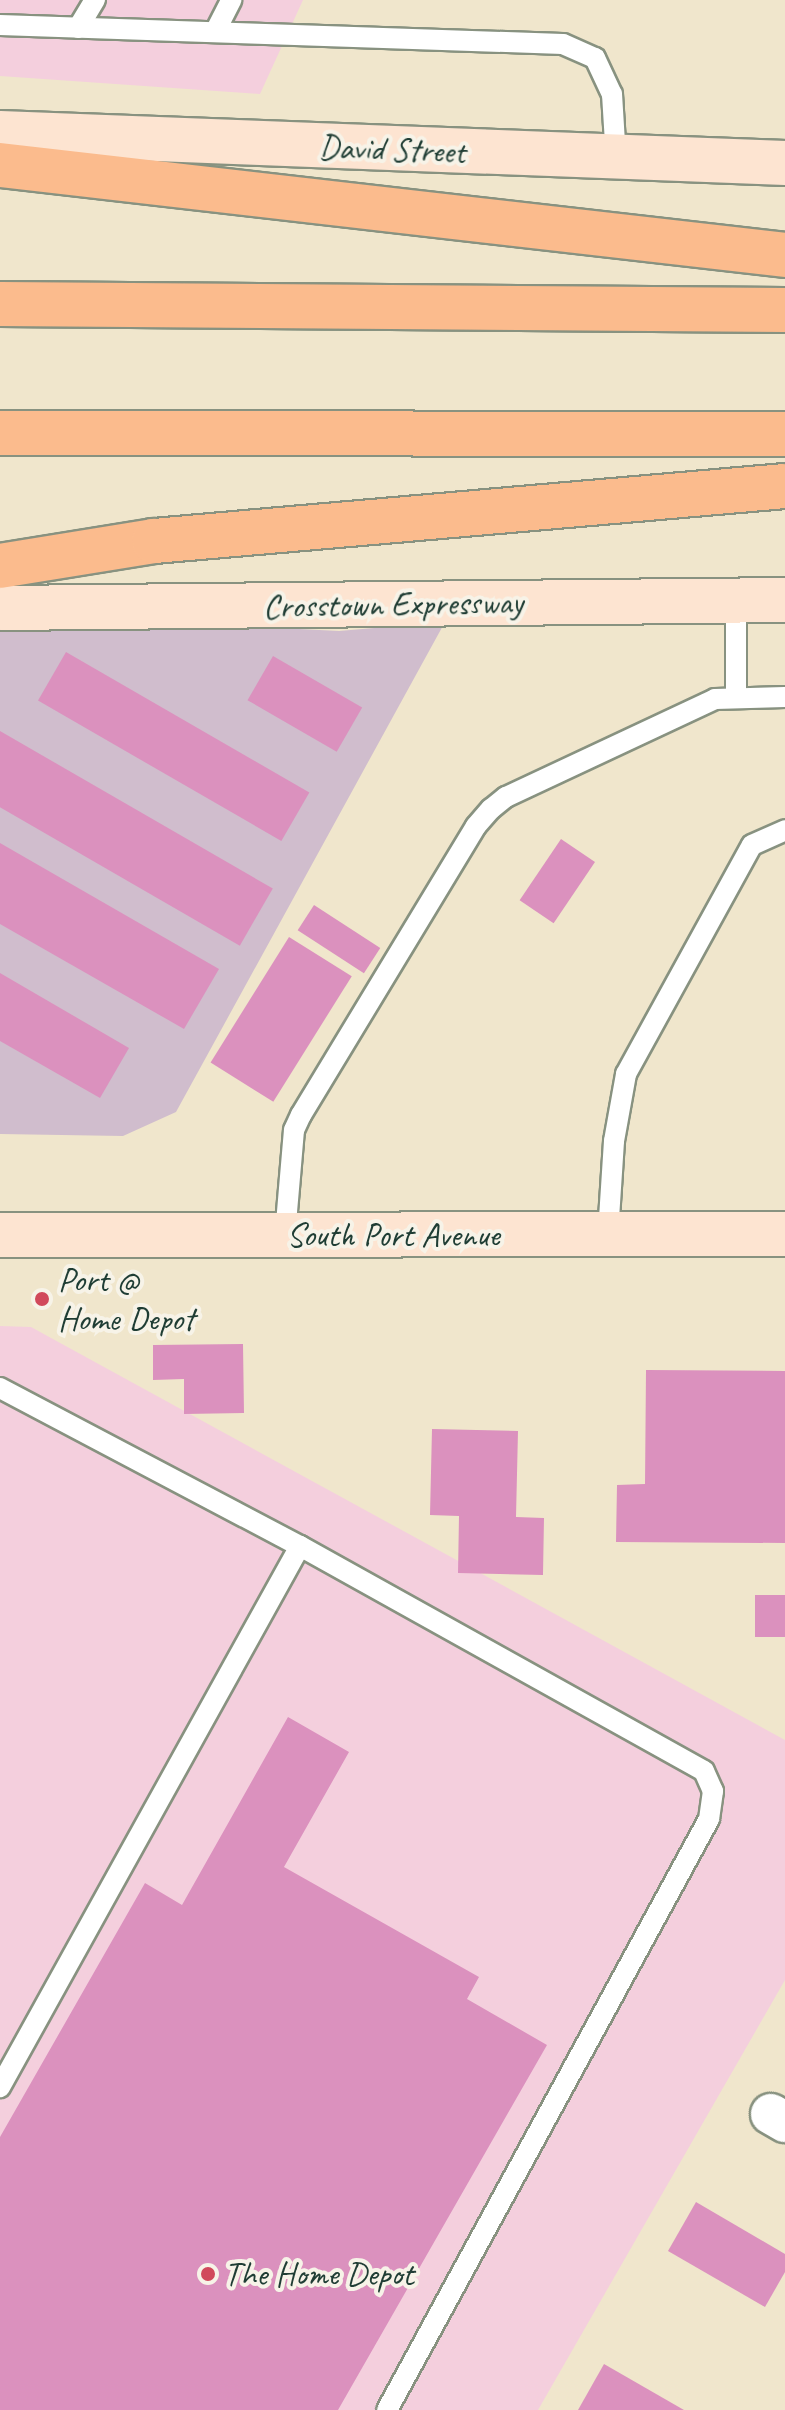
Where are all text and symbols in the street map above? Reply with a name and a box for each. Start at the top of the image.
street label: David Street [318,126,466,172]
street label: Crosstown Expressway [263,581,523,627]
street label: South Port Avenue [287,1215,499,1255]
place label: Port @ Home Depot [58,1259,195,1338]
marker: Port @ Home Depot [33,1290,51,1308]
place label: The Home Depot [224,2254,412,2294]
marker: The Home Depot [199,2265,217,2283]

